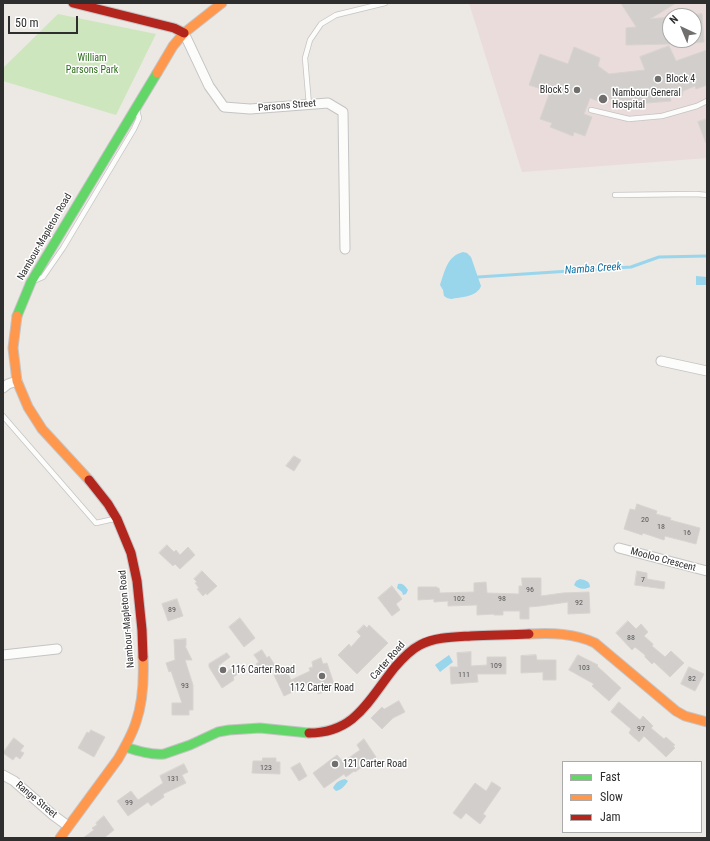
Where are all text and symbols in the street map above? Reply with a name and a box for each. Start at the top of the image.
scale bar [10,8,80,34]
north arrow [662,8,702,48]
text: N [667,13,681,27]
text: 50 m [15,16,39,30]
park label: William Parsons Park [66,52,118,76]
place label: Block 4 [666,73,695,85]
marker: Block 4 [653,74,663,84]
place label: Block 5 [540,84,569,96]
marker: Block 5 [572,85,582,95]
place label: Nambour General Hospital [612,87,681,110]
marker: Nambour General Hospital [597,93,609,105]
street label: Parsons Street [258,97,316,115]
street label: Nambour-Mapleton Road [15,191,75,283]
water label: Namba Creek [564,260,622,278]
house number: 20 [641,515,649,525]
house number: 18 [657,522,665,532]
house number: 16 [683,528,691,538]
street label: Mooloo Crescent [629,546,697,574]
street label: Nambour-Mapleton Road [117,570,137,668]
house number: 7 [641,575,645,585]
house number: 96 [526,585,534,595]
house number: 102 [453,594,465,604]
house number: 98 [498,594,506,604]
house number: 92 [575,598,583,608]
house number: 89 [168,605,176,615]
house number: 88 [627,633,635,643]
street label: Carter Road [368,639,408,683]
house number: 109 [490,661,502,671]
house number: 103 [578,663,590,673]
place label: 116 Carter Road [231,664,295,676]
marker: 116 Carter Road [218,665,228,675]
house number: 111 [458,670,470,680]
marker: 112 Carter Road [317,671,327,681]
house number: 82 [688,674,696,684]
house number: 93 [181,681,189,691]
place label: 112 Carter Road [290,682,354,694]
house number: 97 [637,724,645,734]
place label: 121 Carter Road [343,758,407,770]
marker: 121 Carter Road [330,759,340,769]
legend [562,761,702,833]
house number: 123 [260,763,272,773]
text: Fast [600,770,620,784]
house number: 131 [167,774,179,784]
street label: Range Street [13,779,59,821]
text: Slow [600,790,623,804]
house number: 99 [125,798,133,808]
text: Jam [600,810,621,824]

